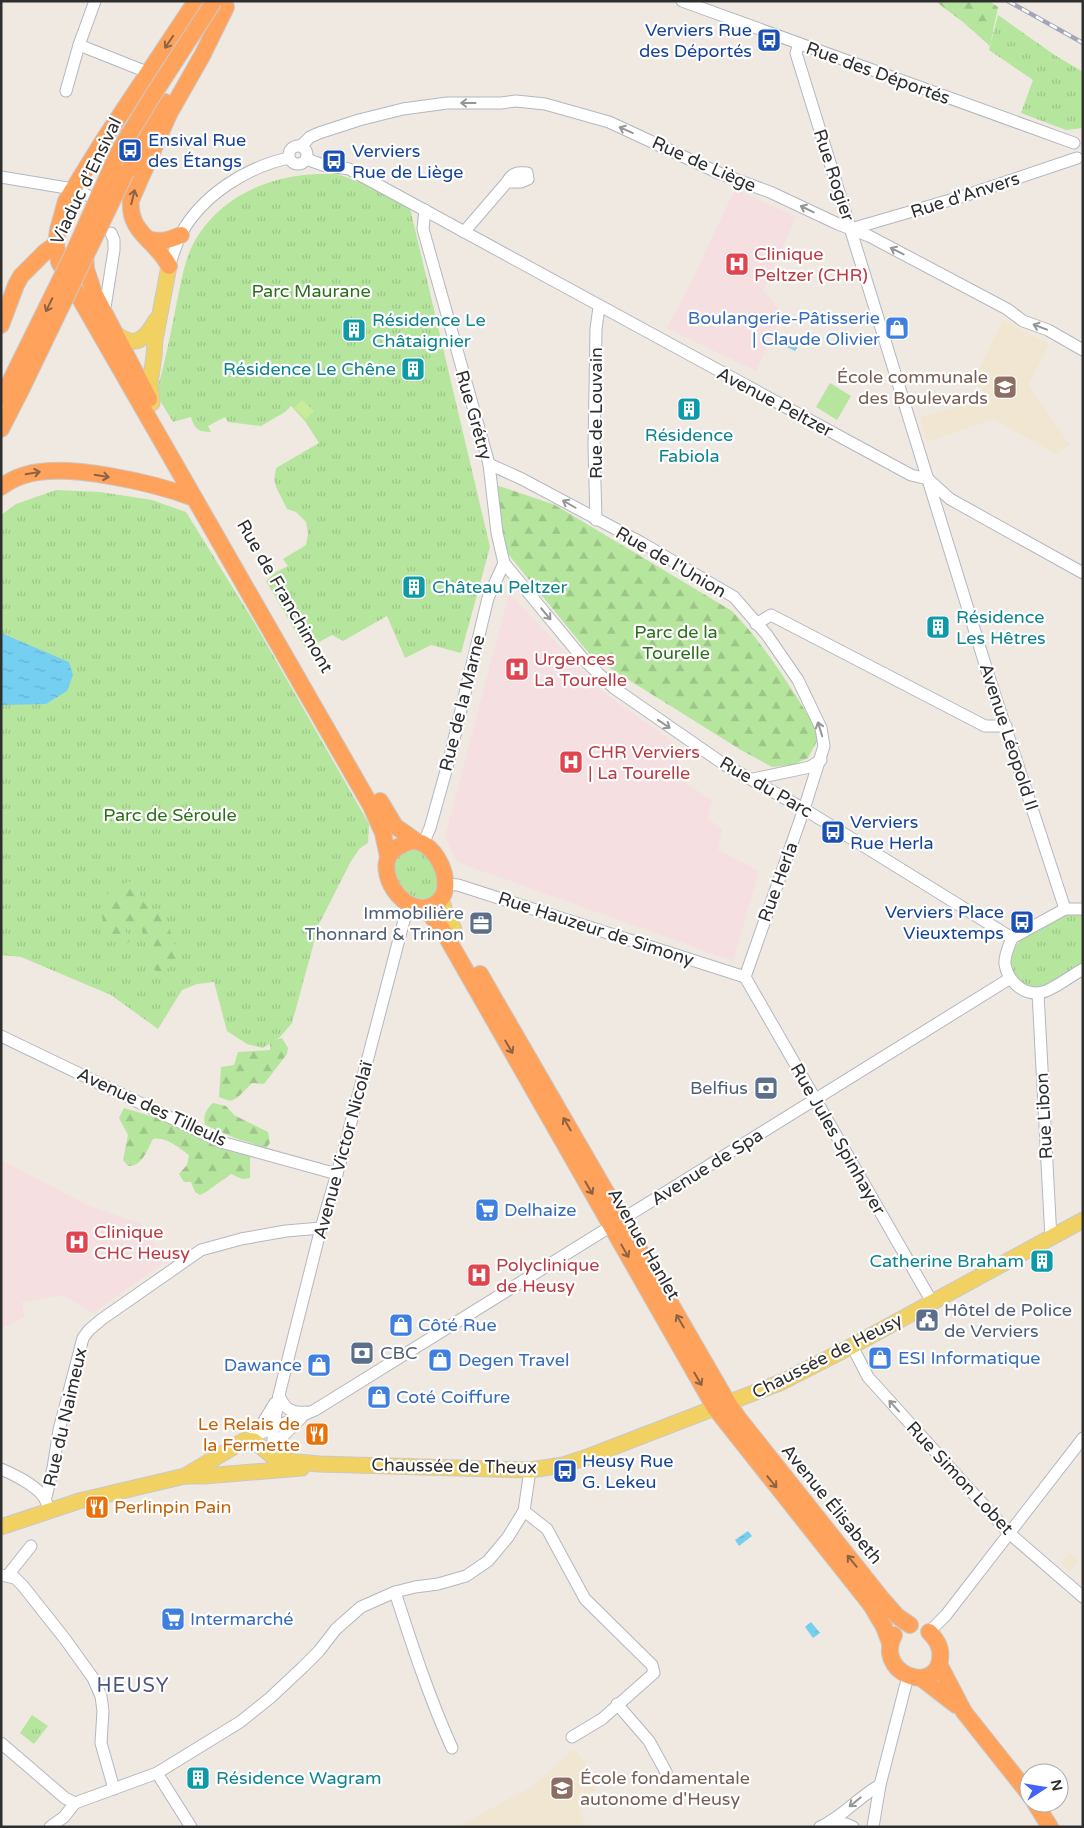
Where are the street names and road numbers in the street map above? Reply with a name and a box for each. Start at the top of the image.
street label: Rue des Déportés [803,37,953,109]
street label: Viaduc d’Ensival [46,114,126,248]
street label: Rue Rogier [809,126,859,224]
street label: Rue de Liège [649,131,759,197]
street label: Rue d'Anvers [908,167,1022,223]
street label: Rue de Louvain [585,347,607,479]
street label: Avenue Peltzer [713,362,837,442]
street label: Rue Grétry [451,367,497,463]
street label: Rue de Franchimont [232,515,338,677]
street label: Rue de l'Union [612,521,730,603]
street label: Rue de la Marne [434,633,490,773]
street label: Avenue Léopold II [975,661,1043,813]
street label: Rue du Parc [716,752,816,822]
street label: Rue Herla [753,839,803,925]
street label: Rue Hauzeur de Simony [495,887,697,971]
street label: Avenue Victor Nicolaï [309,1058,377,1241]
street label: Rue Jules Spinhayer [786,1059,890,1219]
street label: Avenue des Tilleuls [74,1063,230,1151]
street label: Rue Libon [1031,1072,1057,1160]
street label: Avenue de Spa [647,1124,767,1210]
street label: Avenue Hanlet [603,1184,685,1304]
street label: Chaussée de Heusy [748,1308,906,1403]
street label: Rue du Naimeux [38,1345,92,1489]
street label: Rue Simon Lobet [902,1417,1018,1539]
street label: Avenue Élisabeth [777,1440,887,1568]
street label: Chaussée de Theux [371,1454,537,1478]

